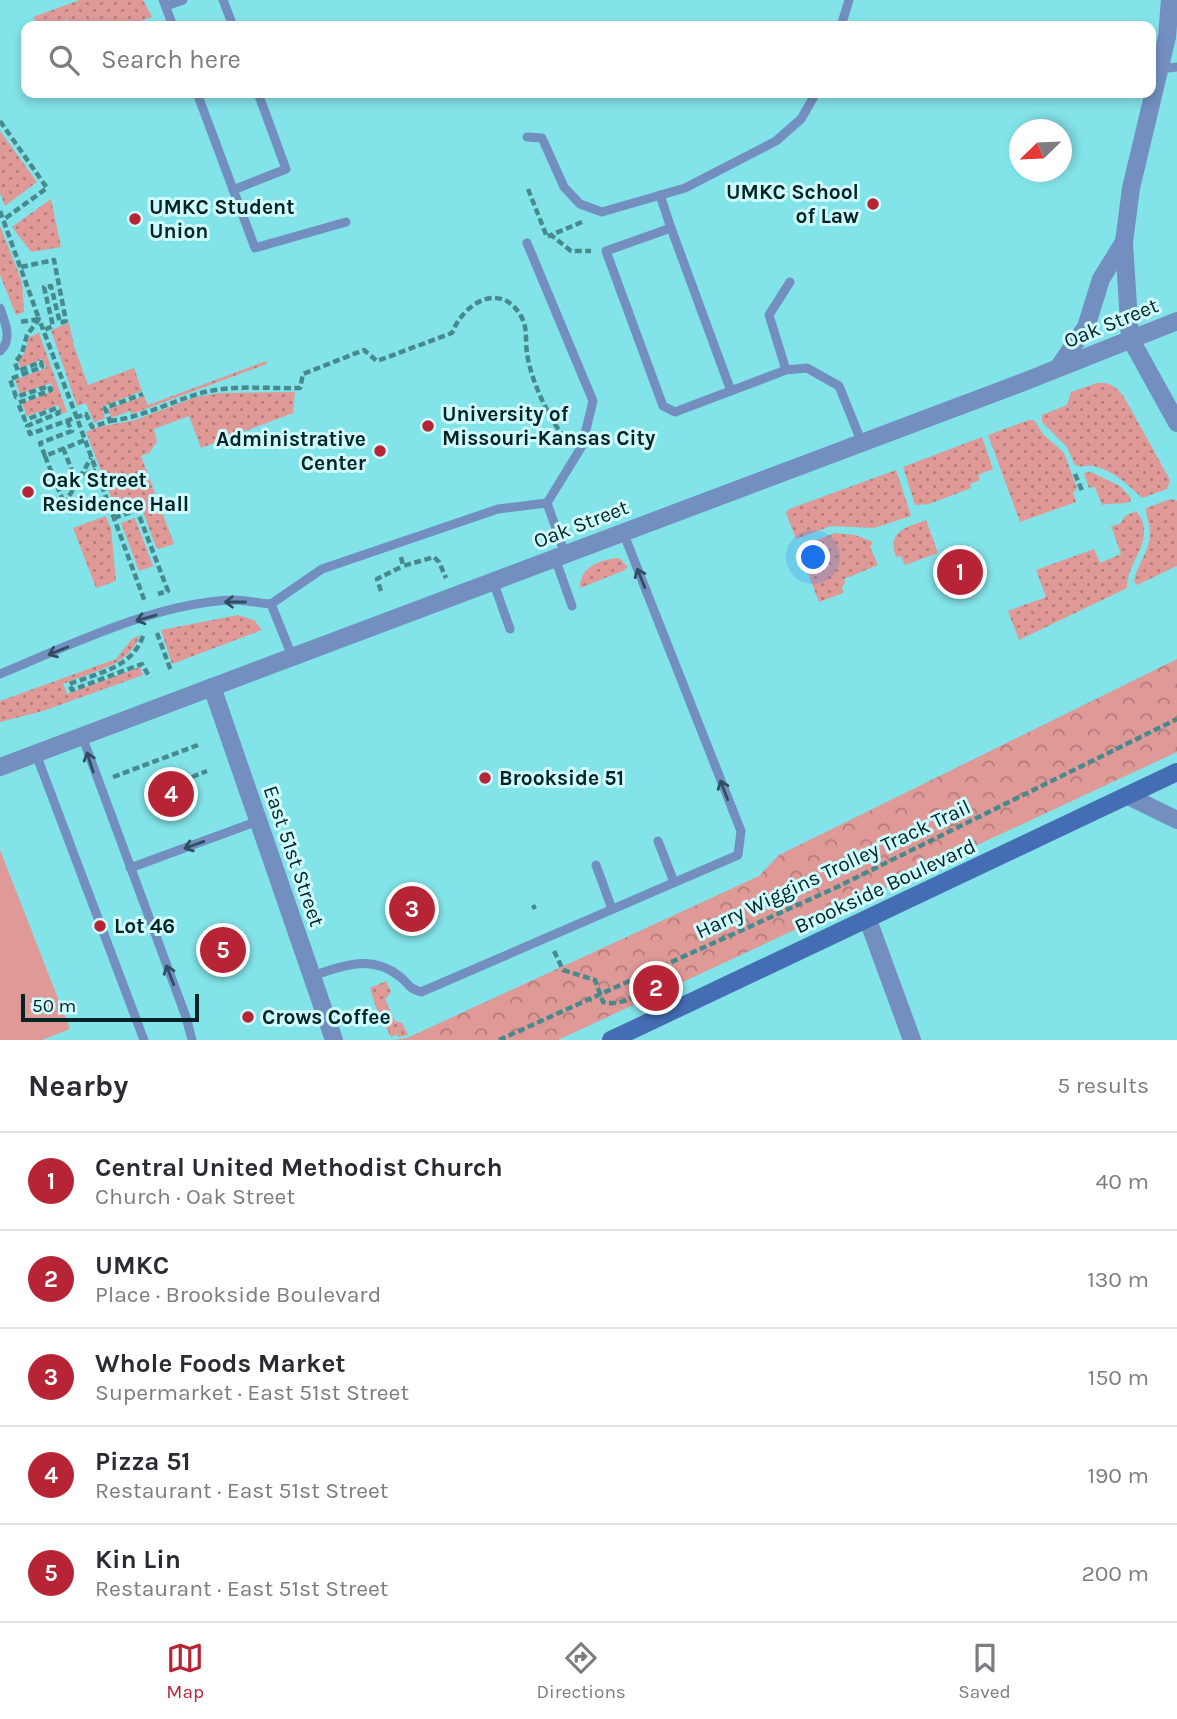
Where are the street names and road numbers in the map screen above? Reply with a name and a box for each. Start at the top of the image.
street label: Oak Street [1060,293,1162,353]
street label: Oak Street [530,495,632,553]
street label: East 51st Street [259,782,329,930]
street label: Harry Wiggins Trolley Track Trail [692,795,974,943]
street label: Brookside Boulevard [791,833,979,939]

